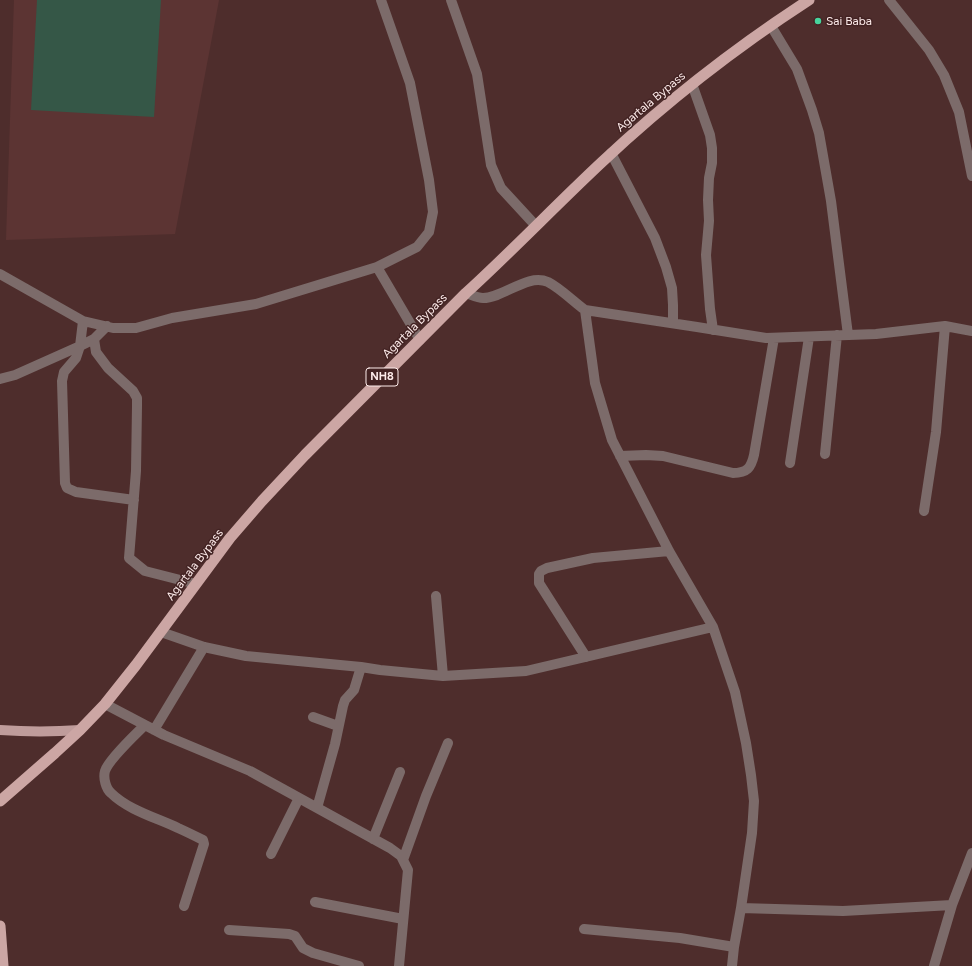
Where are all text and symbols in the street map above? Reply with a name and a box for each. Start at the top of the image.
place label: Sai Baba [826,14,872,28]
marker: Sai Baba [813,16,823,26]
street label: Agartala Bypass [614,69,688,135]
street label: Agartala Bypass [380,291,450,361]
road number: NH8 [366,368,398,386]
street label: Agartala Bypass [163,526,227,604]

